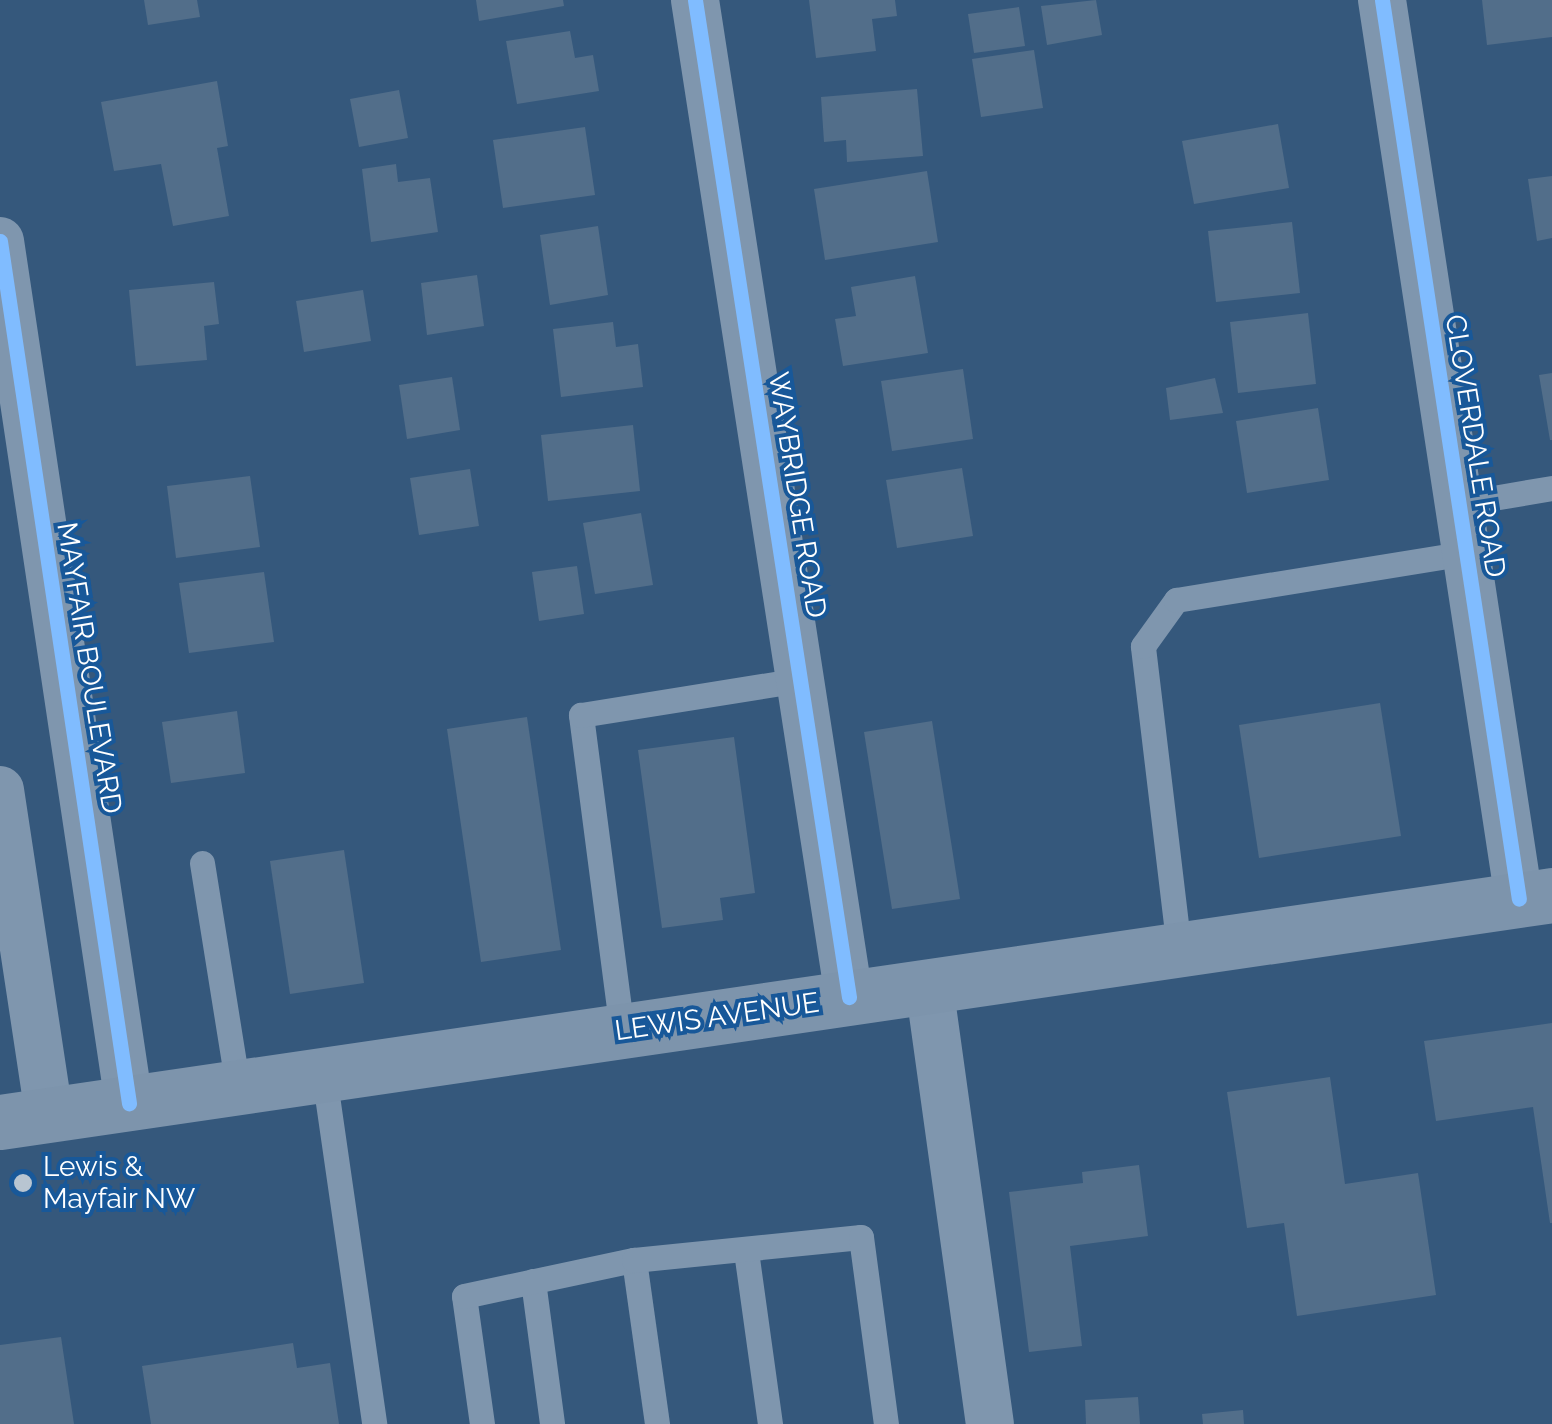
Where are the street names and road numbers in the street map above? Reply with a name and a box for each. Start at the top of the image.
street label: CLOVERDALE ROAD [1438,312,1512,580]
street label: WAYBRIDGE ROAD [761,370,833,620]
street label: MAYFAIR BOULEVARD [49,520,129,816]
street label: LEWIS AVENUE [612,986,822,1048]

